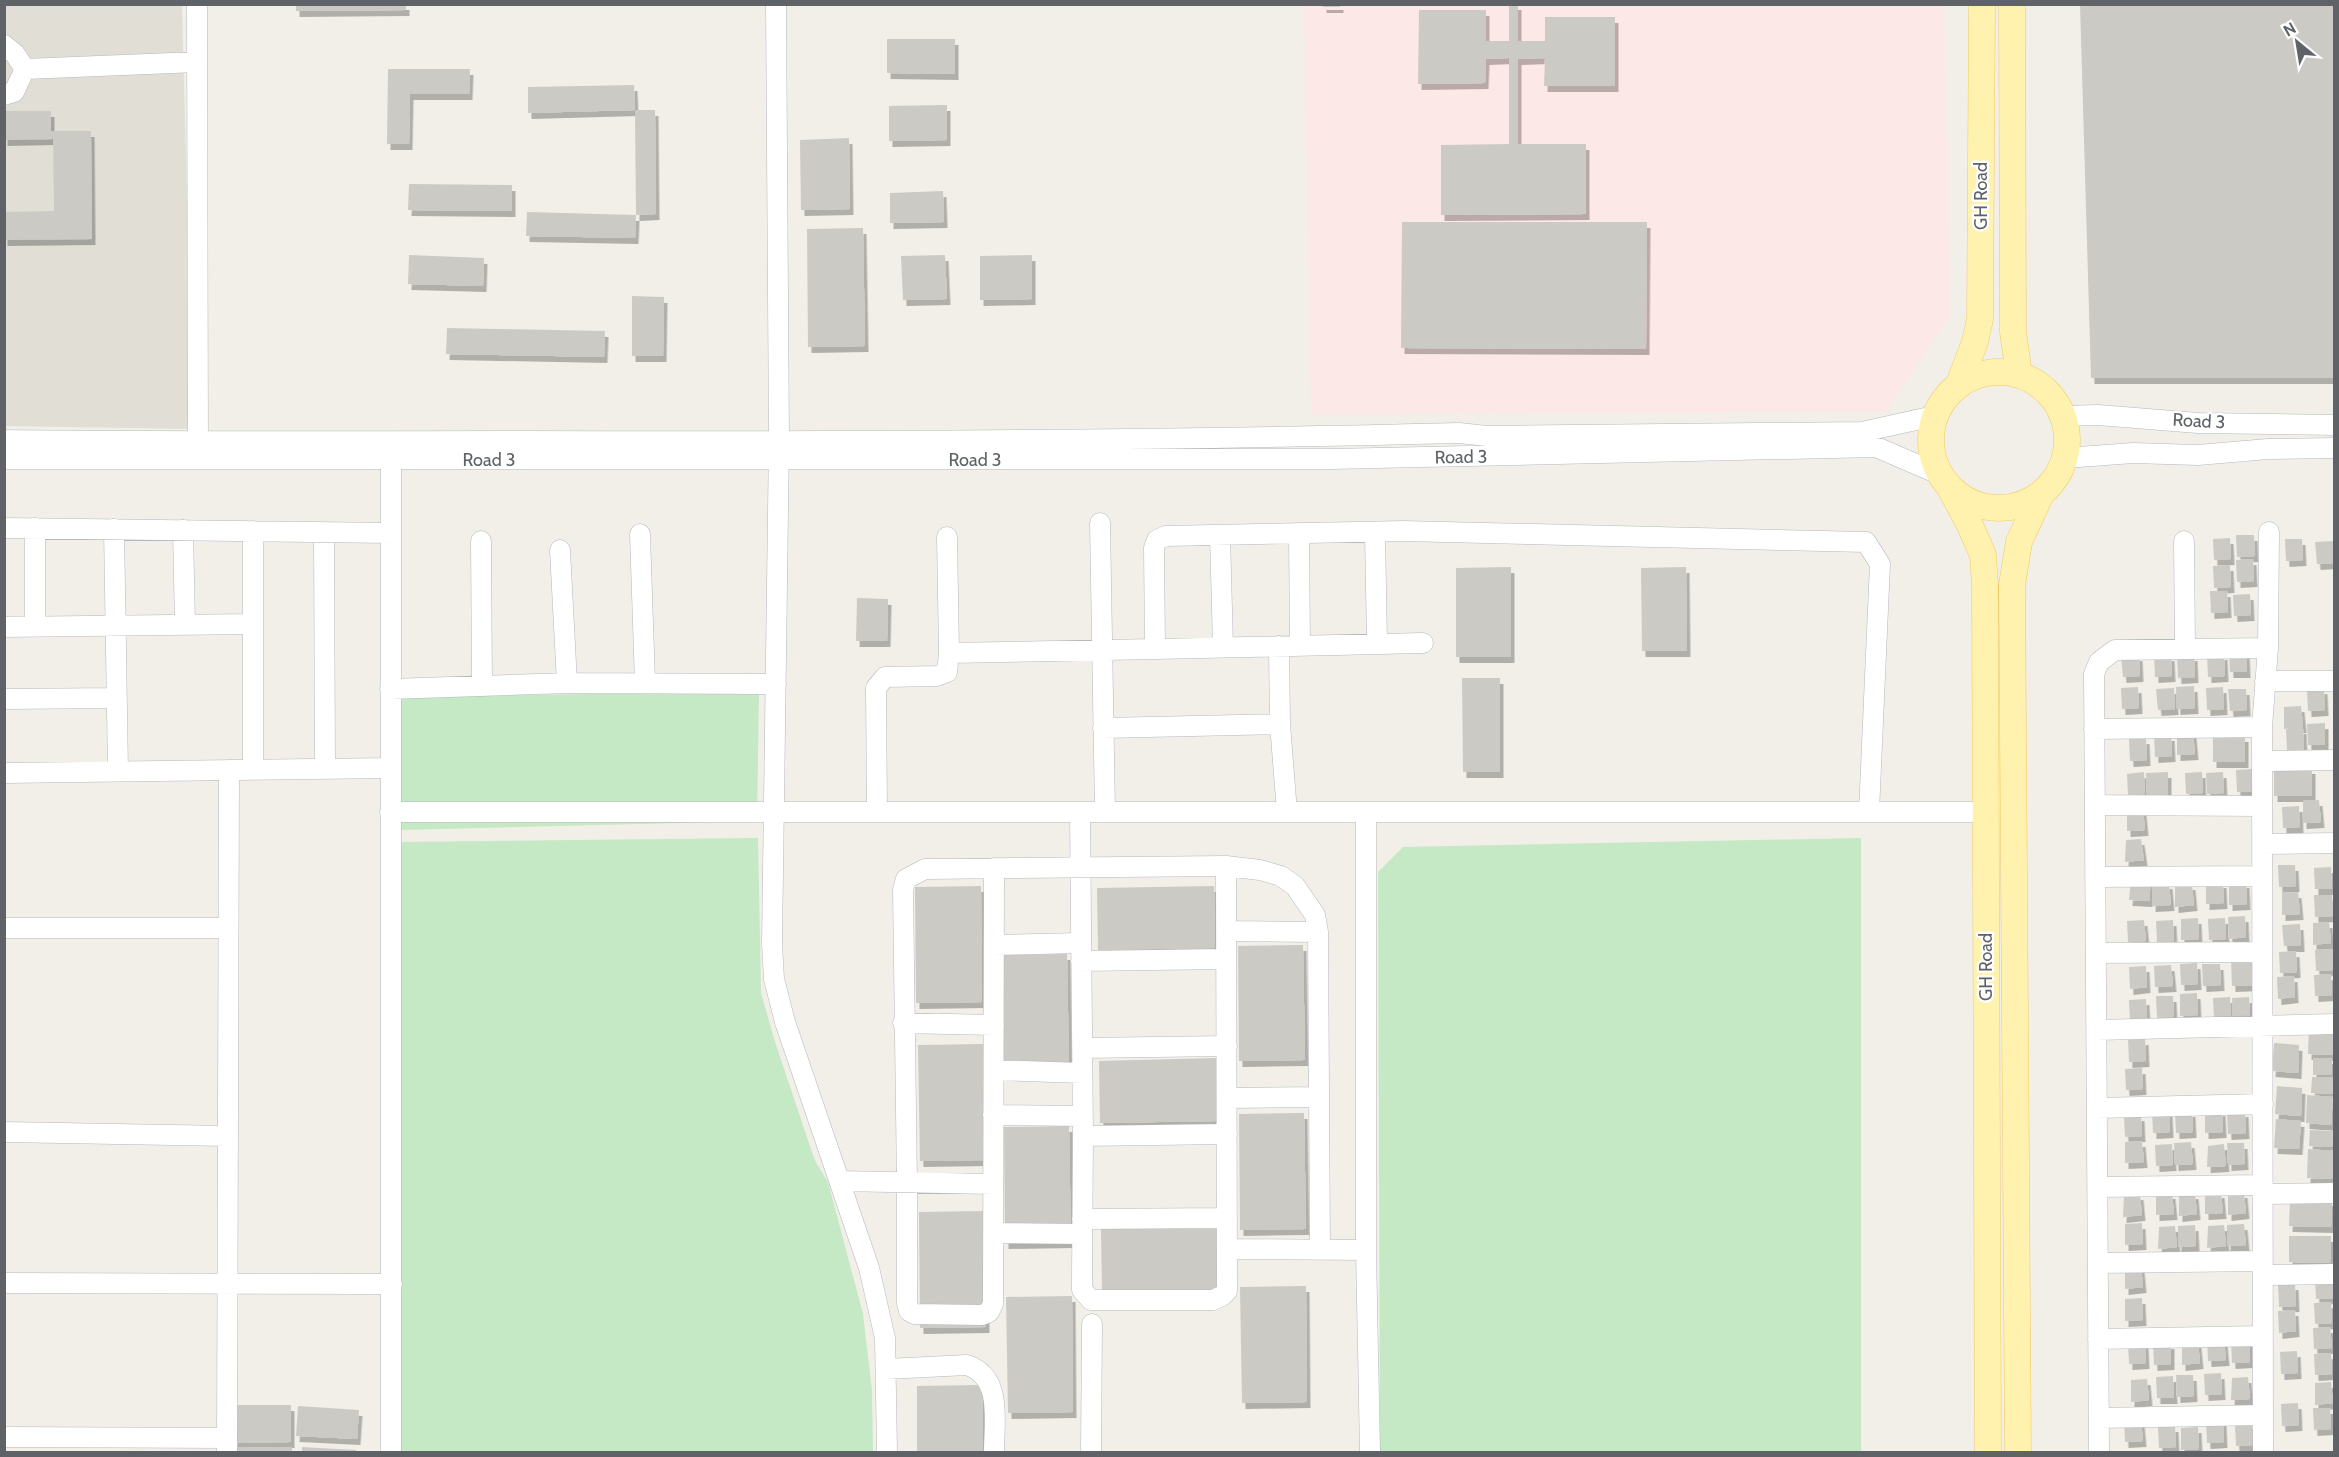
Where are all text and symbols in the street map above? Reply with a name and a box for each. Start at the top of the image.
north arrow [2267,12,2327,72]
text: N [2280,18,2299,40]
street label: GH Road [1970,162,1992,230]
street label: Road 3 [2172,409,2226,433]
street label: Road 3 [1434,446,1488,468]
street label: Road 3 [463,449,515,471]
street label: Road 3 [949,449,1001,471]
street label: GH Road [1975,933,1997,1001]

